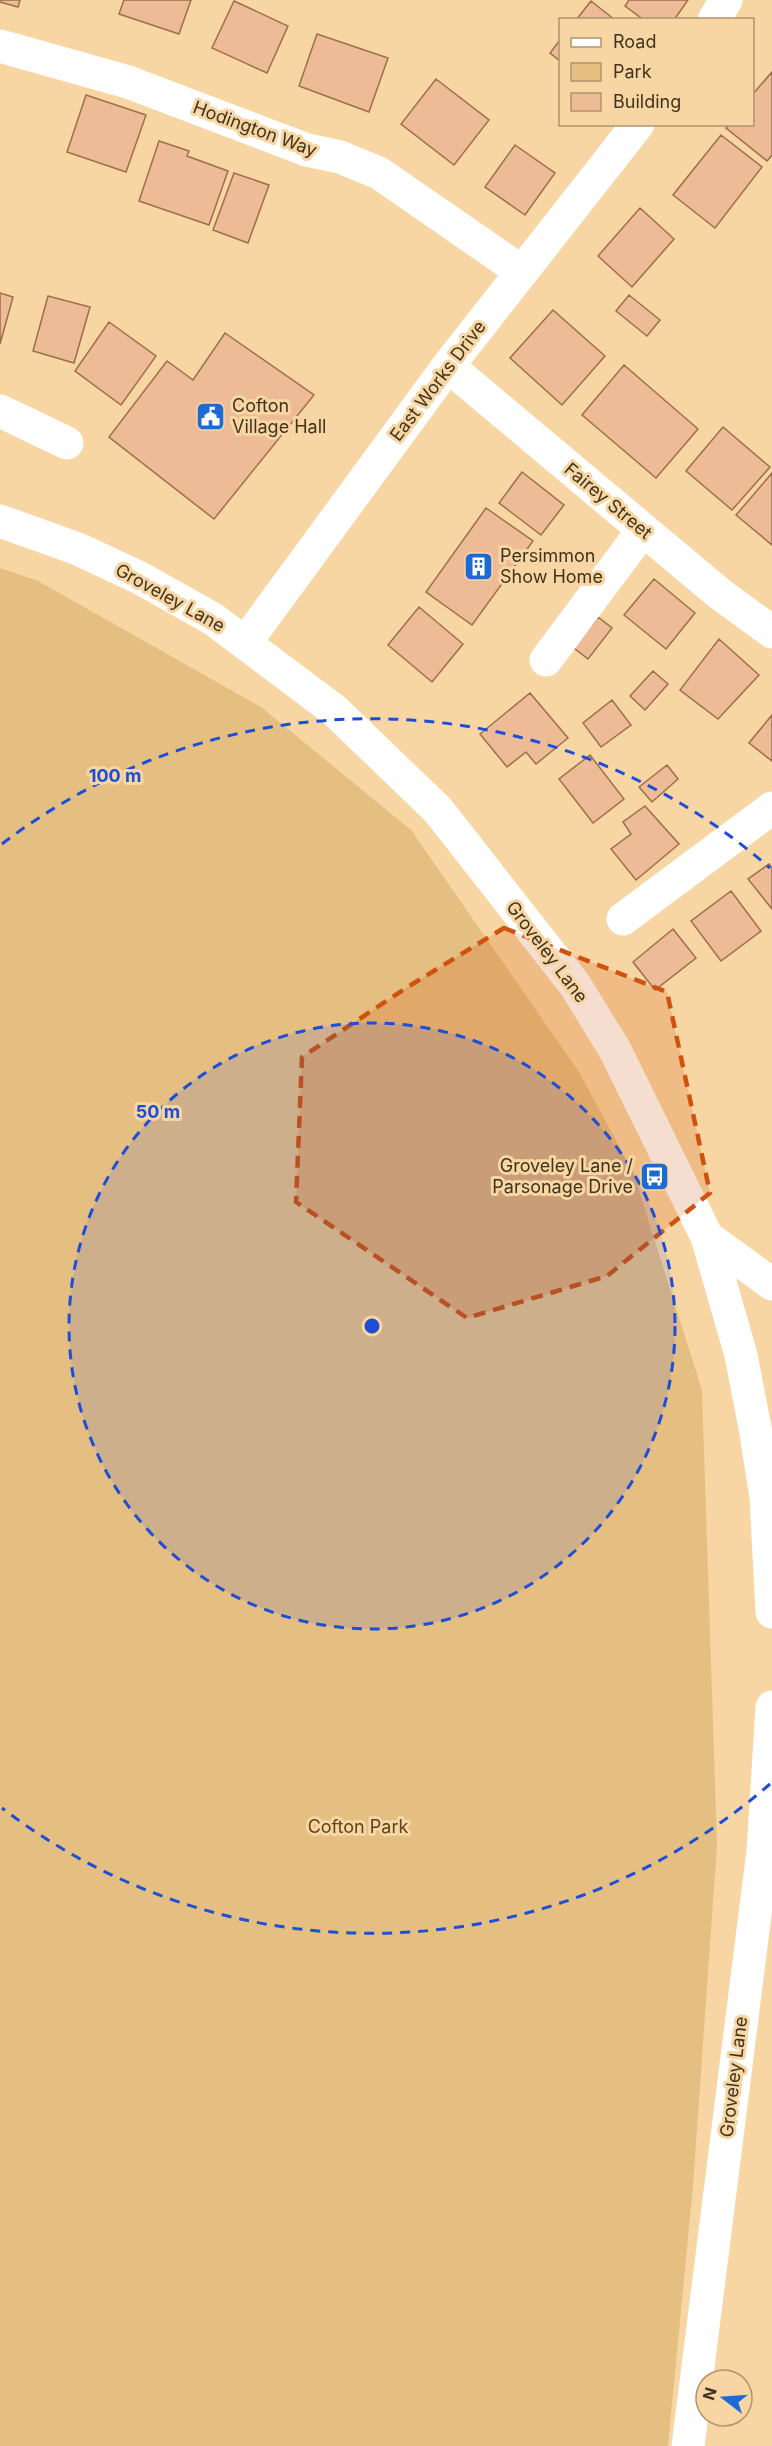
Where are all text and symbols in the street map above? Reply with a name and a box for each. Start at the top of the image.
legend [559,18,754,126]
text: Road [613,31,656,52]
text: Park [613,61,652,82]
text: Building [613,91,681,112]
street label: Hodington Way [190,96,320,161]
street label: East Works Drive [386,316,490,445]
place label: Cofton Village Hall [232,395,326,437]
public building icon: Cofton Village Hall [195,400,227,432]
street label: Fairey Street [560,458,656,543]
place label: Persimmon Show Home [500,545,603,587]
building icon: Persimmon Show Home [463,550,495,582]
street label: Groveley Lane [112,559,229,636]
text: 100 m [89,765,141,786]
street label: Groveley Lane [502,897,592,1007]
text: 50 m [136,1101,180,1122]
place label: Groveley Lane / Parsonage Drive [492,1155,633,1197]
bus stop icon: Groveley Lane / Parsonage Drive [638,1160,670,1192]
centre of rings [362,1316,382,1336]
park label: Cofton Park [308,1816,408,1837]
street label: Groveley Lane [716,2015,751,2139]
north arrow [694,2368,754,2428]
text: N [698,2385,721,2402]

